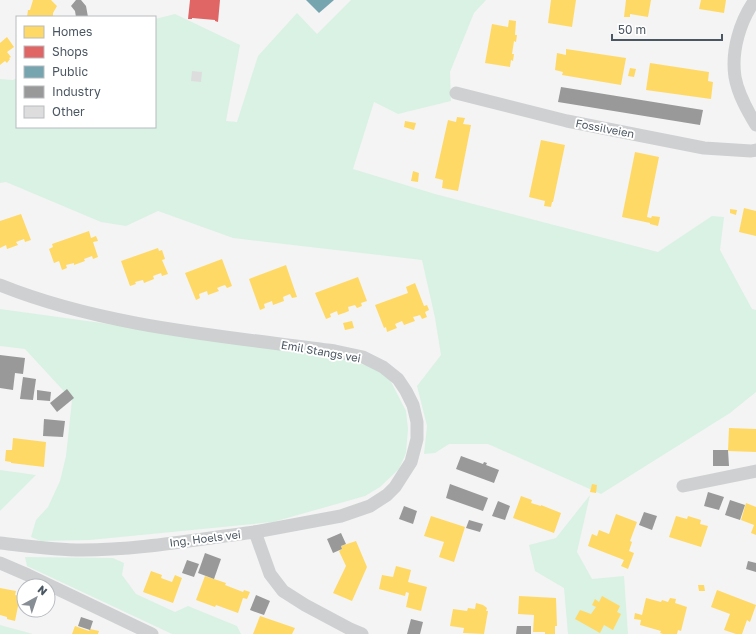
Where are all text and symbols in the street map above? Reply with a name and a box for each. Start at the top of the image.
legend [16,16,156,128]
scale bar [612,16,722,42]
text: 50 m [618,22,646,37]
text: Homes [52,24,92,39]
text: Shops [52,44,88,59]
text: Public [52,64,89,79]
text: Industry [52,84,101,99]
text: Other [52,104,85,119]
street label: Fossilveien [575,116,635,140]
street label: Emil Stangs vei [280,338,362,364]
street label: Ing. Hoels vei [169,527,241,549]
north arrow [16,578,56,618]
text: N [35,582,50,598]

